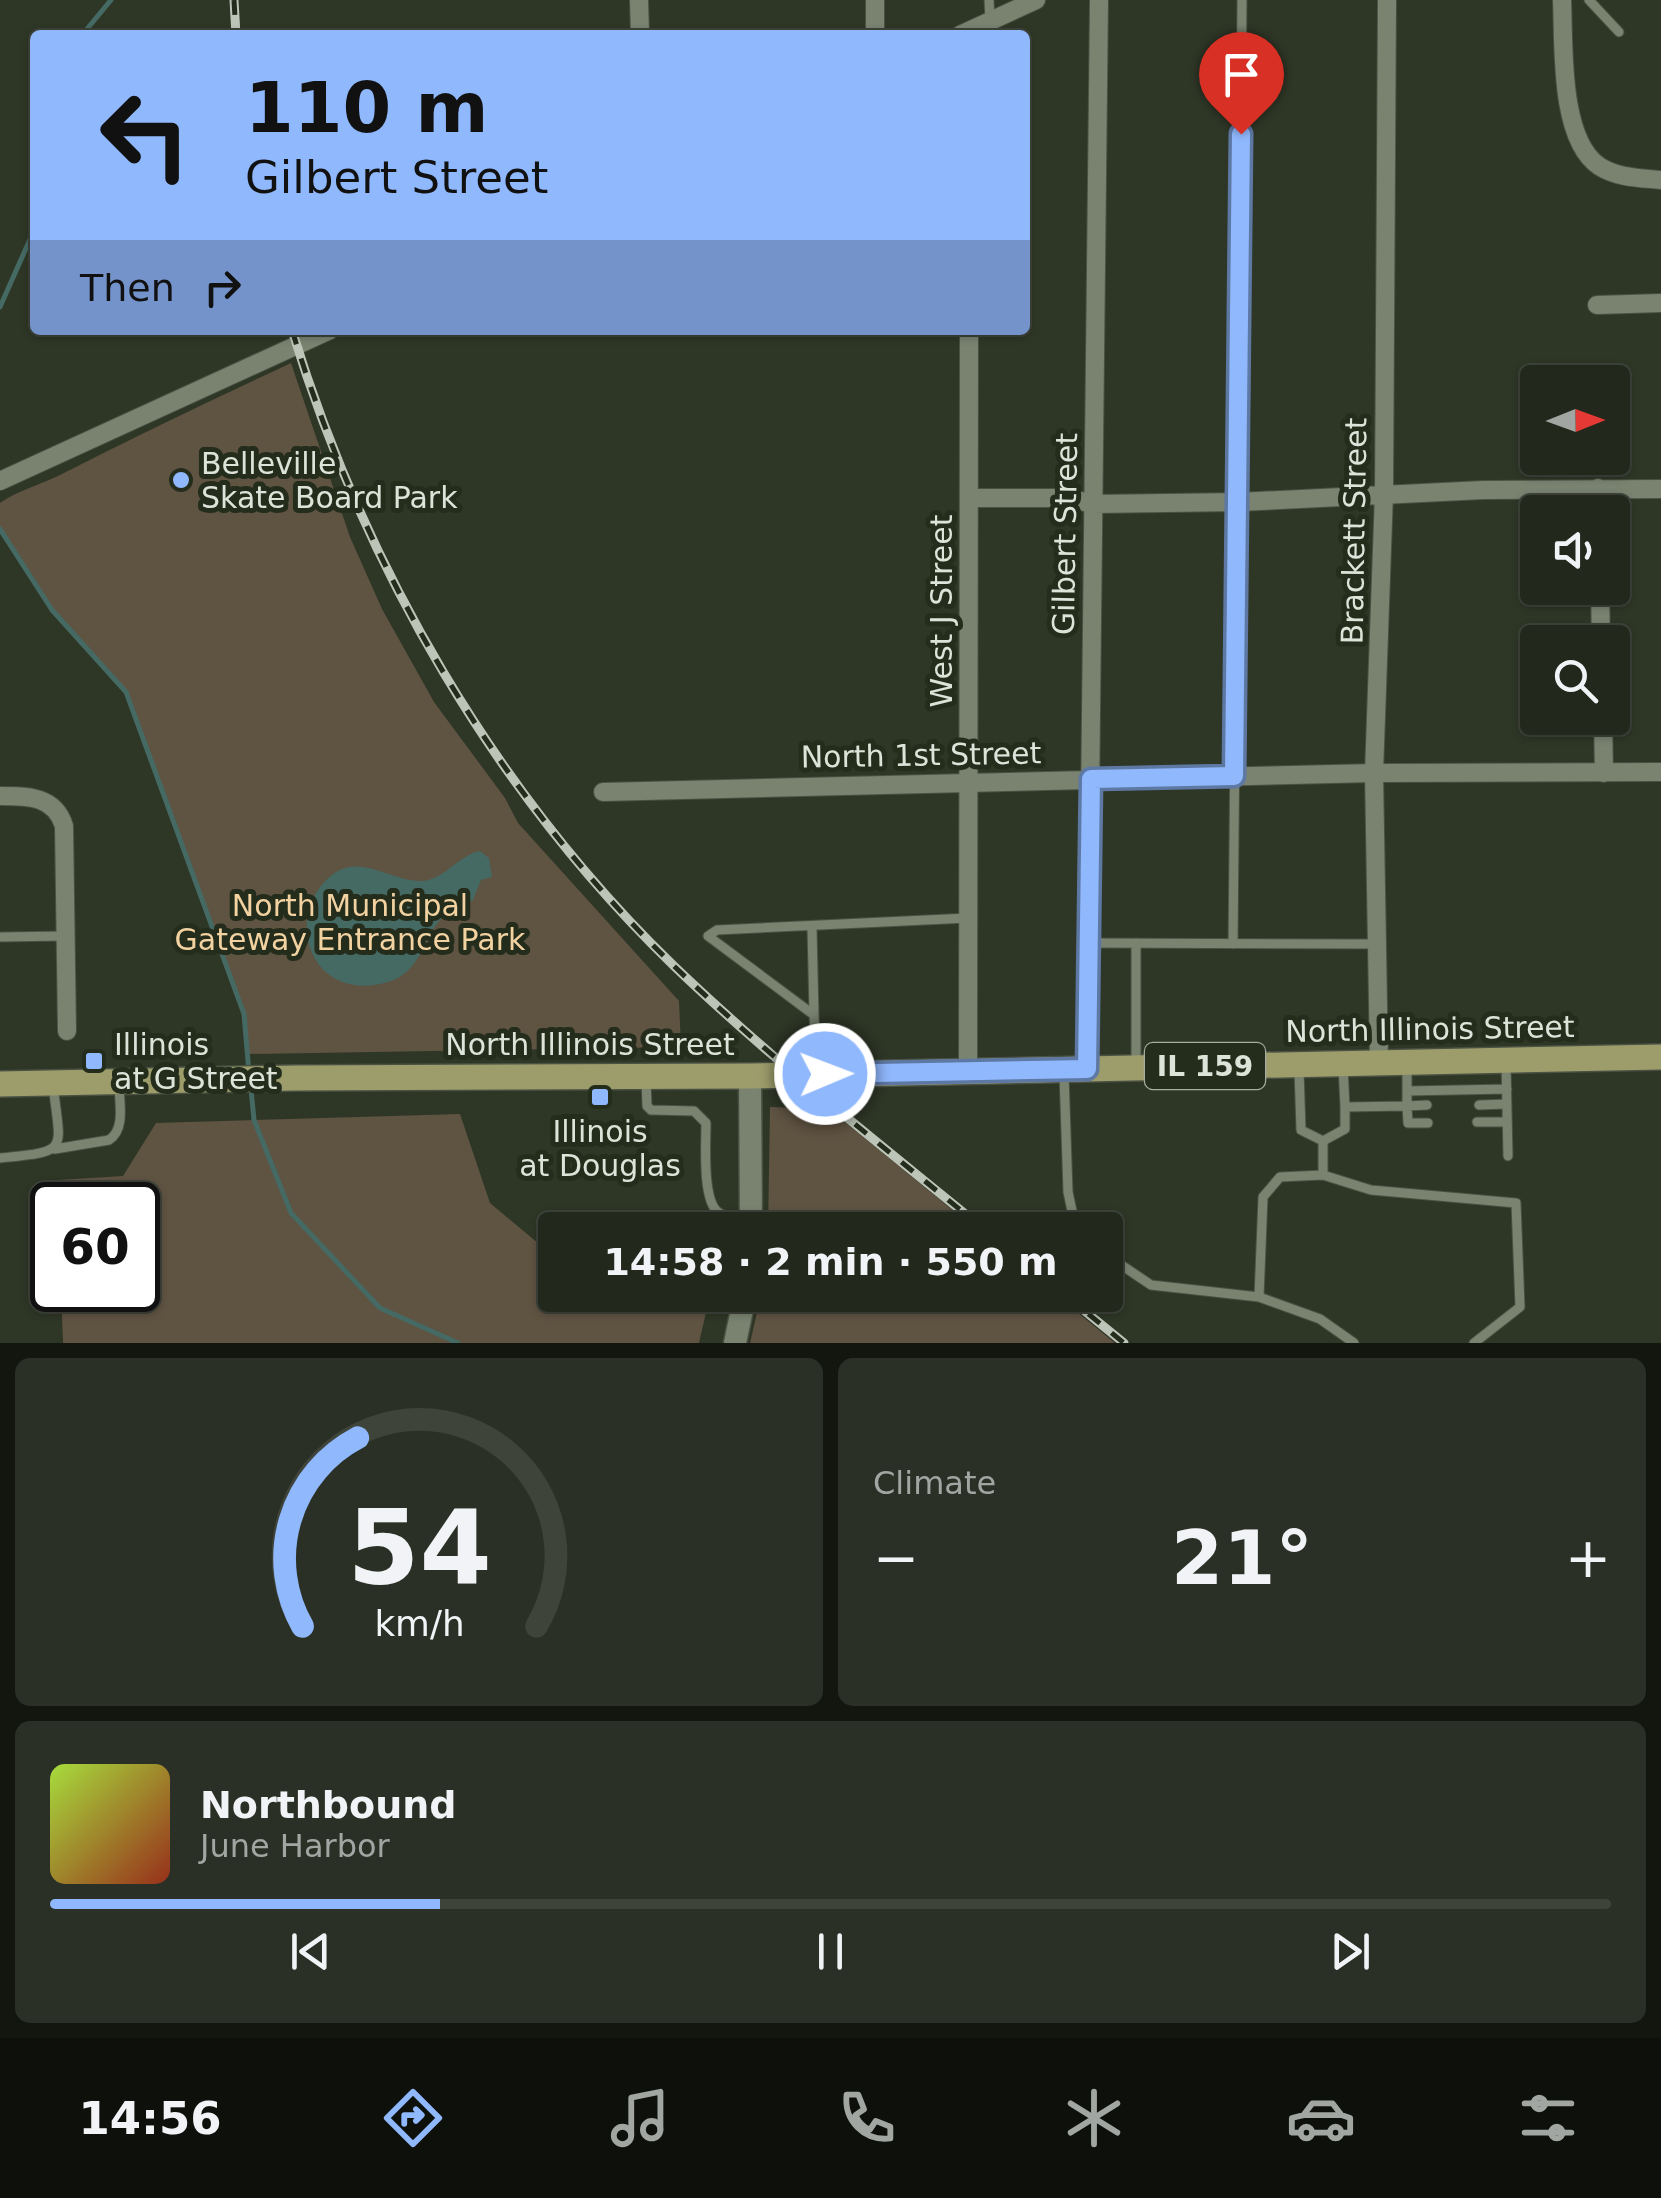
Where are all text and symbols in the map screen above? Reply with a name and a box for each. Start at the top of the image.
pin [1199,32,1284,135]
icon: arrive [1214,47,1269,102]
text: 110 m [245,67,488,149]
icon: left [80,70,210,200]
text: Gilbert Street [245,151,548,204]
icon: right [195,260,250,315]
text: Then [80,266,175,310]
north arrow [1520,365,1630,475]
map controls [1520,365,1630,735]
street label: Brackett Street [1335,417,1373,645]
street label: Gilbert Street [1046,432,1084,635]
place label: Belleville Skate Board Park [201,446,458,515]
marker: Belleville Skate Board Park [170,469,192,491]
button: sound [1520,495,1630,605]
street label: West J Street [924,514,959,707]
button: search [1520,625,1630,735]
street label: North 1st Street [800,735,1042,775]
park label: North Municipal Gateway Entrance Park [175,888,526,957]
street label: North Illinois Street [1285,1009,1575,1049]
position arrow [773,1022,877,1126]
place label: Illinois at G Street [114,1027,278,1096]
street label: North Illinois Street [445,1027,735,1062]
road number: IL 159 [1145,1043,1265,1089]
marker: Illinois at G Street [83,1050,105,1072]
marker: Illinois at Douglas [589,1086,611,1108]
place label: Illinois at Douglas [519,1114,681,1183]
speed limit sign: 60 [30,1182,160,1312]
text: 14:58 · 2 min · 550 m [603,1240,1058,1284]
text: Climate [873,1464,996,1502]
text: 54 [347,1487,491,1609]
text: 21° [1171,1514,1313,1602]
text: − [873,1526,919,1590]
text: + [1565,1526,1611,1590]
text: km/h [374,1603,464,1644]
text: Northbound [200,1783,456,1827]
text: June Harbor [200,1827,390,1865]
icon: previous [283,1924,338,1979]
icon: pause [803,1924,858,1979]
icon: next [1323,1924,1378,1979]
icon: directions [378,2083,448,2153]
icon: music [605,2083,675,2153]
icon: phone [832,2083,902,2153]
icon: climate [1059,2083,1129,2153]
icon: car [1286,2083,1356,2153]
icon: filters [1513,2083,1583,2153]
text: 14:56 [78,2092,222,2145]

